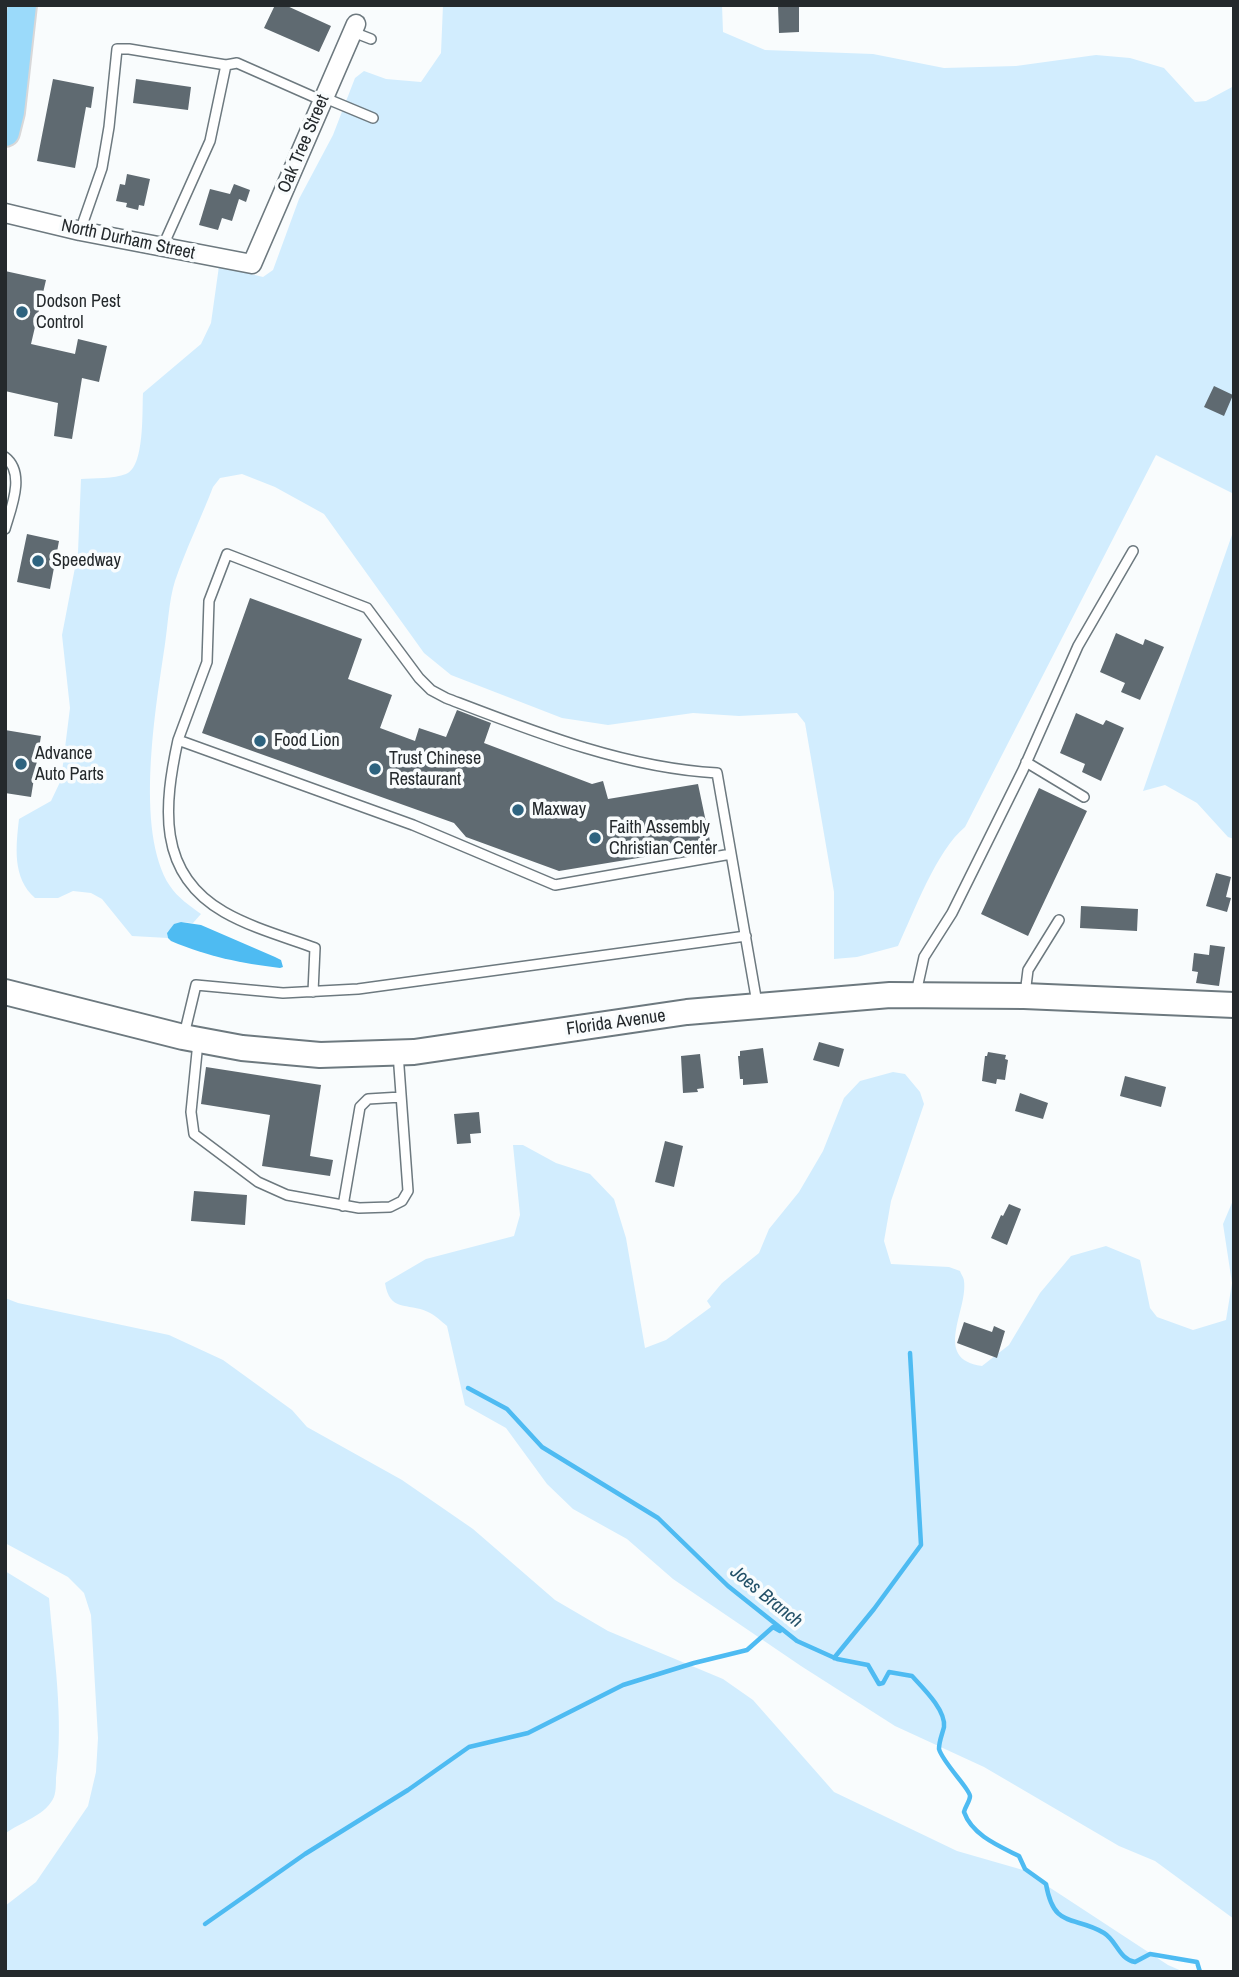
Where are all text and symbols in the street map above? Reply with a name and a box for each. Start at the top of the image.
street label: Oak Tree Street [274,92,334,196]
street label: North Durham Street [59,215,197,265]
place label: Dodson Pest Control [36,291,121,334]
marker: Dodson Pest Control [14,304,30,320]
place label: Speedway [52,550,121,572]
marker: Speedway [30,553,46,569]
place label: Food Lion [274,730,340,752]
marker: Food Lion [252,733,268,749]
place label: Advance Auto Parts [35,743,104,786]
place label: Trust Chinese Restaurant [389,748,481,790]
marker: Advance Auto Parts [13,756,29,772]
marker: Trust Chinese Restaurant [367,761,383,777]
place label: Maxway [532,799,586,821]
marker: Maxway [510,802,526,818]
place label: Faith Assembly Christian Center [609,817,717,860]
marker: Faith Assembly Christian Center [587,830,603,846]
street label: Florida Avenue [565,1005,667,1041]
water label: Joes Branch [725,1561,807,1633]

